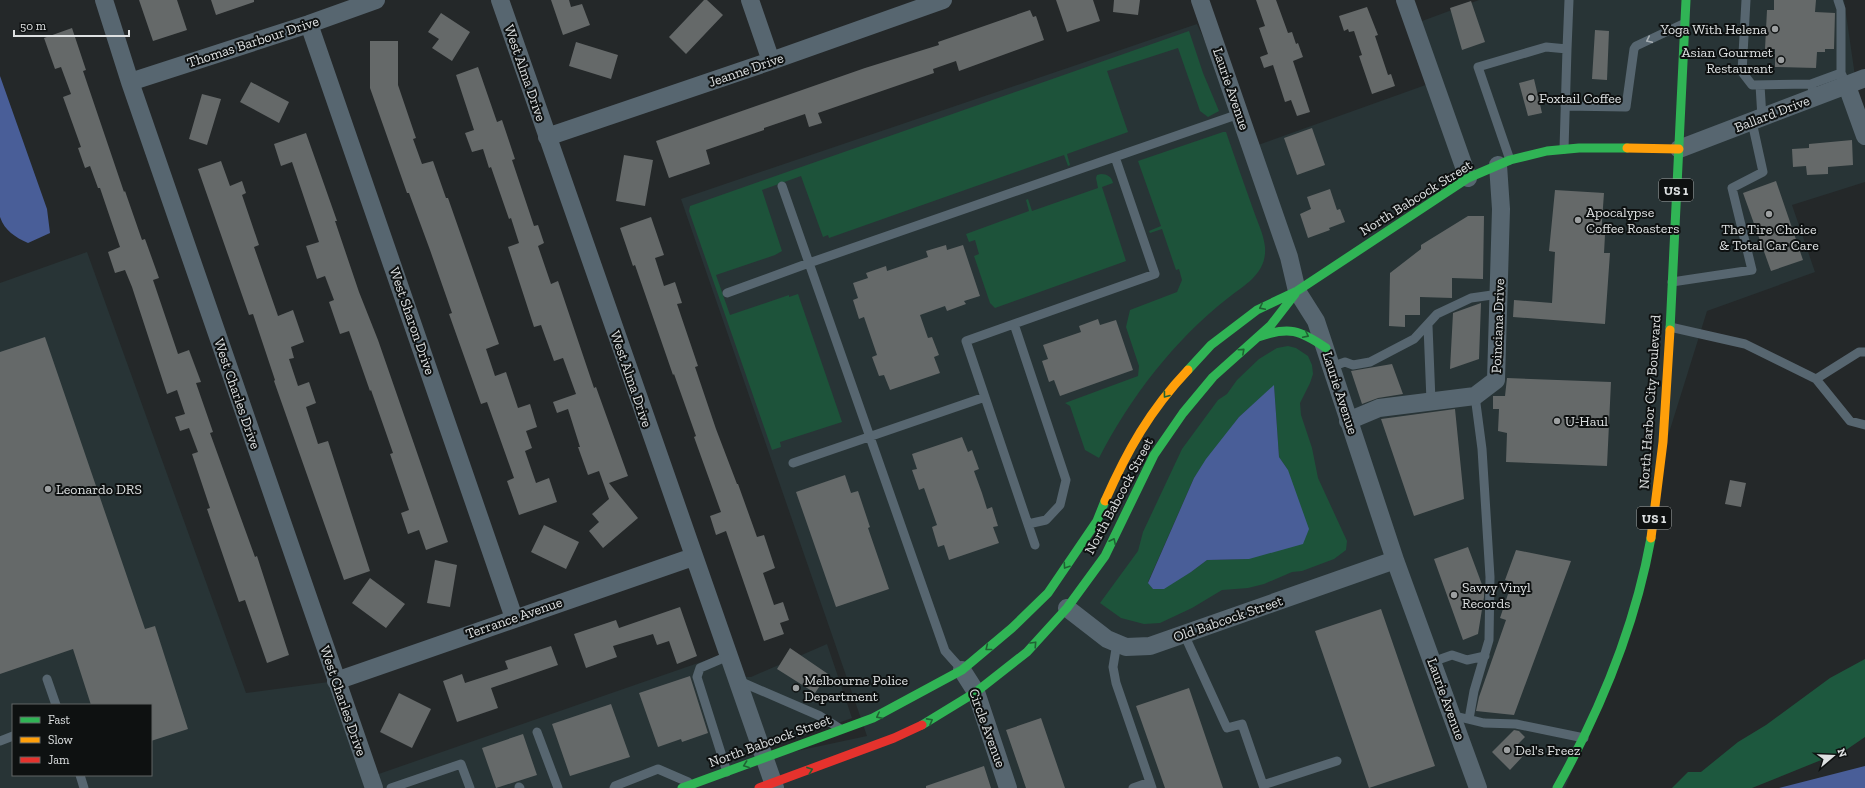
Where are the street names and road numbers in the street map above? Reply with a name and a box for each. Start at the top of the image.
street label: Thomas Barbour Drive [185,13,321,71]
street label: West Alma Drive [501,23,550,124]
street label: Laurie Avenue [1209,46,1253,133]
street label: Jeanne Drive [706,49,786,91]
street label: Ballard Drive [1732,92,1812,136]
street label: North Babcock Street [1357,156,1476,239]
road number: US 1 [1659,179,1693,201]
street label: West Sharon Drive [386,265,439,377]
street label: Poinciana Drive [1488,278,1508,374]
street label: North Harbor City Boulevard [1635,314,1665,490]
street label: West Alma Drive [607,329,656,430]
street label: West Charles Drive [210,337,264,452]
street label: Laurie Avenue [1319,350,1361,437]
street label: North Babcock Street [1081,434,1157,557]
road number: US 1 [1637,507,1671,529]
street label: Old Babcock Street [1171,592,1286,646]
street label: Terrance Avenue [463,593,565,642]
street label: West Charles Drive [316,644,370,759]
street label: Laurie Avenue [1423,656,1469,743]
street label: Circle Avenue [965,686,1009,770]
street label: North Babcock Street [706,711,834,771]

